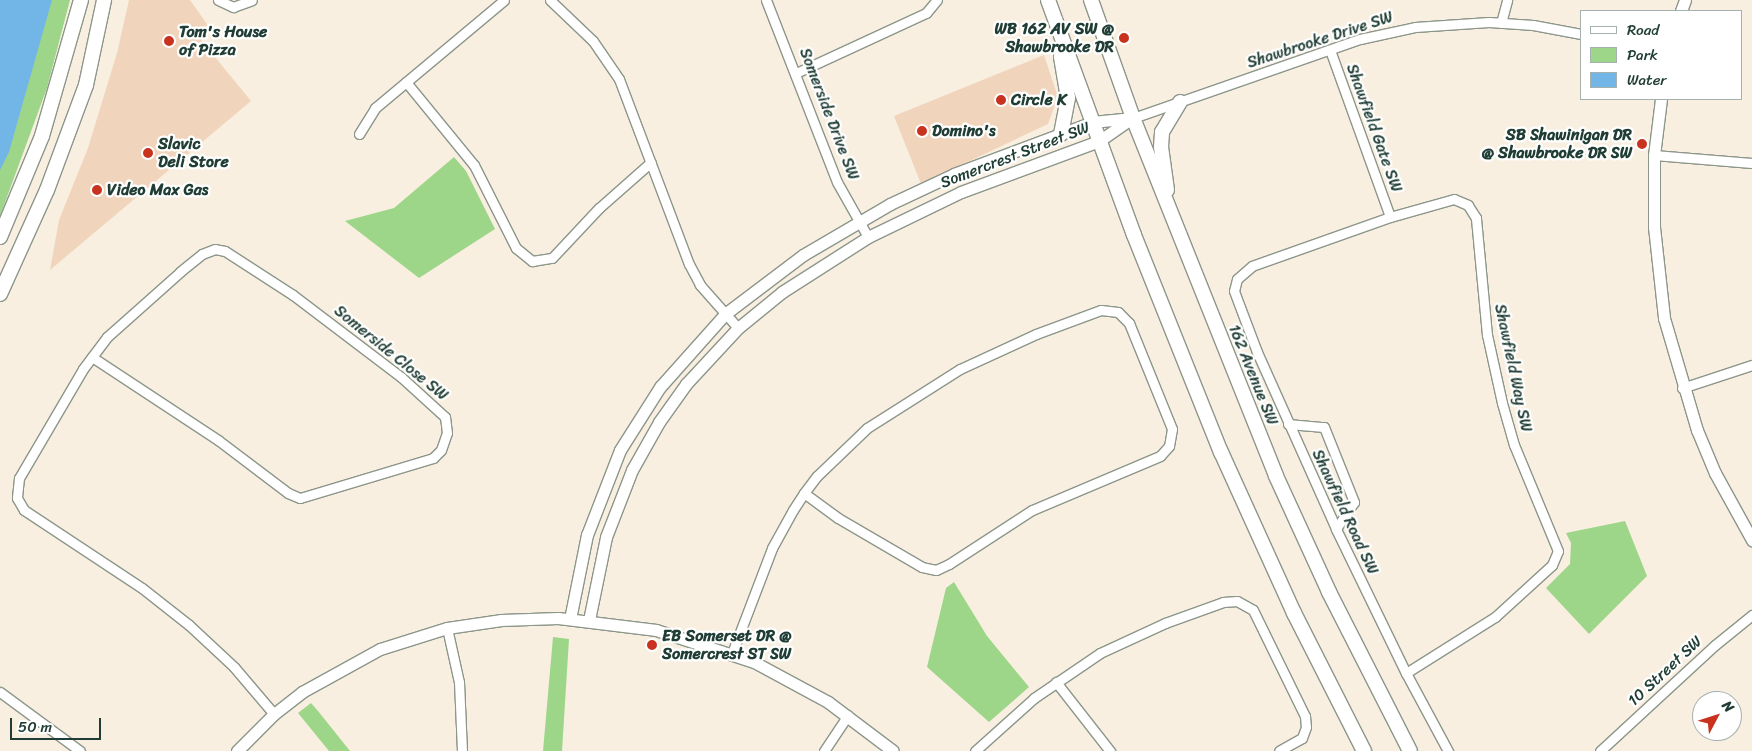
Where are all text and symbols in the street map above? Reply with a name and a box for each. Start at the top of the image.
street label: Shawbrooke Drive SW [1245,7,1395,73]
legend [1580,10,1742,100]
text: Road [1627,17,1659,43]
place label: WB 162 AV SW @ Shawbrooke DR [995,19,1114,57]
place label: Tom's House of Pizza [179,22,267,60]
marker: WB 162 AV SW @ Shawbrooke DR [1118,32,1130,44]
marker: Tom's House of Pizza [163,35,175,47]
text: Park [1627,42,1658,68]
street label: Somerside Drive SW [795,45,863,183]
street label: Shawfield Gate SW [1342,61,1406,195]
text: Water [1627,67,1667,93]
place label: Circle K [1011,90,1067,110]
marker: Circle K [995,94,1007,106]
street label: Somercrest Street SW [937,118,1093,192]
place label: Domino's [932,121,996,141]
marker: Domino's [916,125,928,137]
place label: SB Shawinigan DR @ Shawbrooke DR SW [1480,125,1632,163]
place label: Slavic Deli Store [158,134,229,172]
marker: SB Shawinigan DR @ Shawbrooke DR SW [1636,138,1648,150]
marker: Slavic Deli Store [142,147,154,159]
place label: Video Max Gas [107,180,208,200]
marker: Video Max Gas [91,184,103,196]
street label: Somerside Close SW [330,301,452,405]
street label: Shawfield Way SW [1490,302,1536,434]
street label: 162 Avenue SW [1224,322,1282,428]
street label: Shawfield Road SW [1308,446,1382,578]
place label: EB Somerset DR @ Somercrest ST SW [662,626,793,664]
street label: 10 Street SW [1624,632,1706,710]
marker: EB Somerset DR @ Somercrest ST SW [646,639,658,651]
north arrow [1692,691,1742,741]
text: N [1715,695,1741,718]
scale bar [12,708,104,740]
text: 50 m [18,714,52,740]

